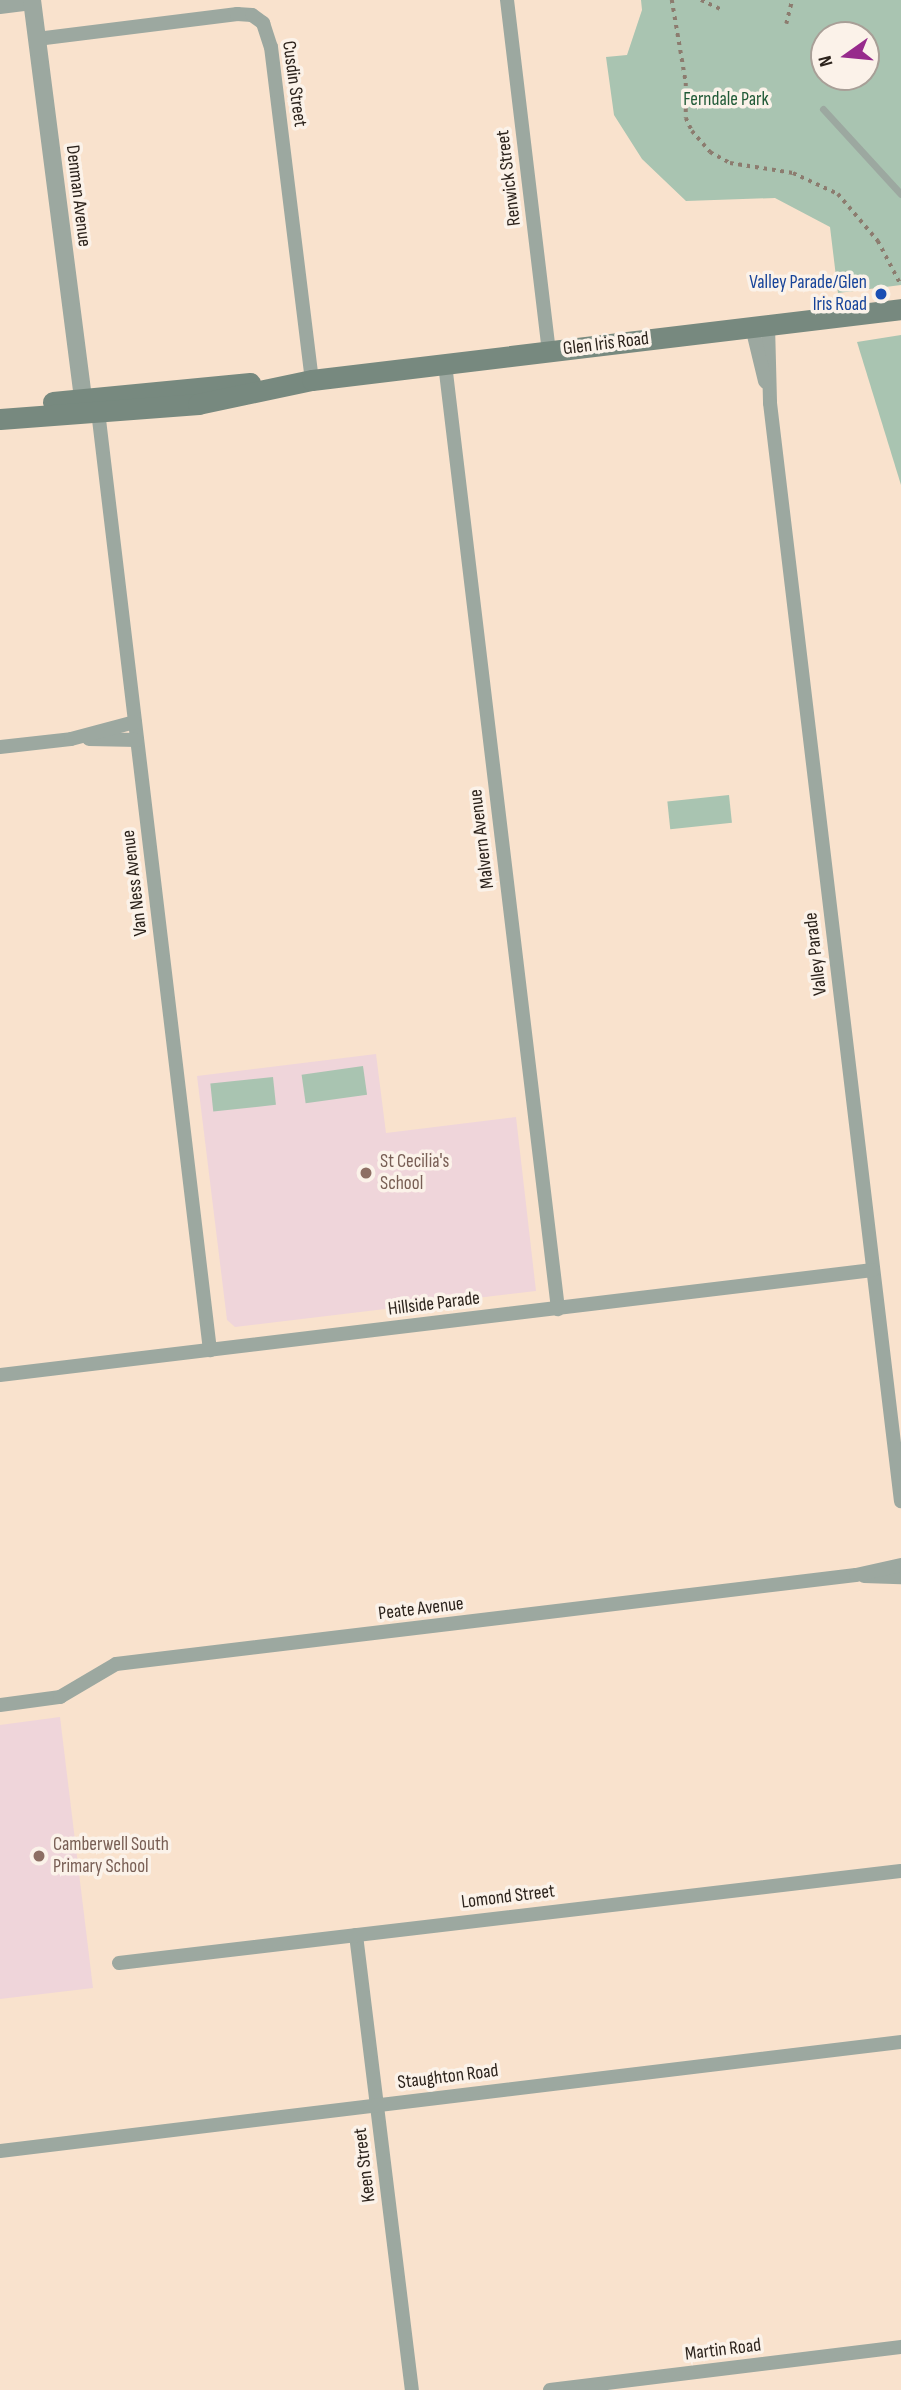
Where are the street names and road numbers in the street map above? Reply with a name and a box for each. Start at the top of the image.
street label: Cusdin Street [277,40,311,128]
street label: Renwick Street [492,129,526,227]
street label: Denman Avenue [60,144,96,248]
street label: Glen Iris Road [562,327,650,361]
street label: Malvern Avenue [465,788,499,890]
street label: Van Ness Avenue [117,829,153,937]
street label: Valley Parade [800,911,832,997]
street label: Hillside Parade [387,1287,481,1321]
street label: Peate Avenue [377,1592,465,1626]
street label: Lomond Street [460,1880,556,1914]
street label: Staughton Road [396,2060,500,2094]
street label: Keen Street [349,2126,381,2204]
street label: Martin Road [684,2334,762,2366]

